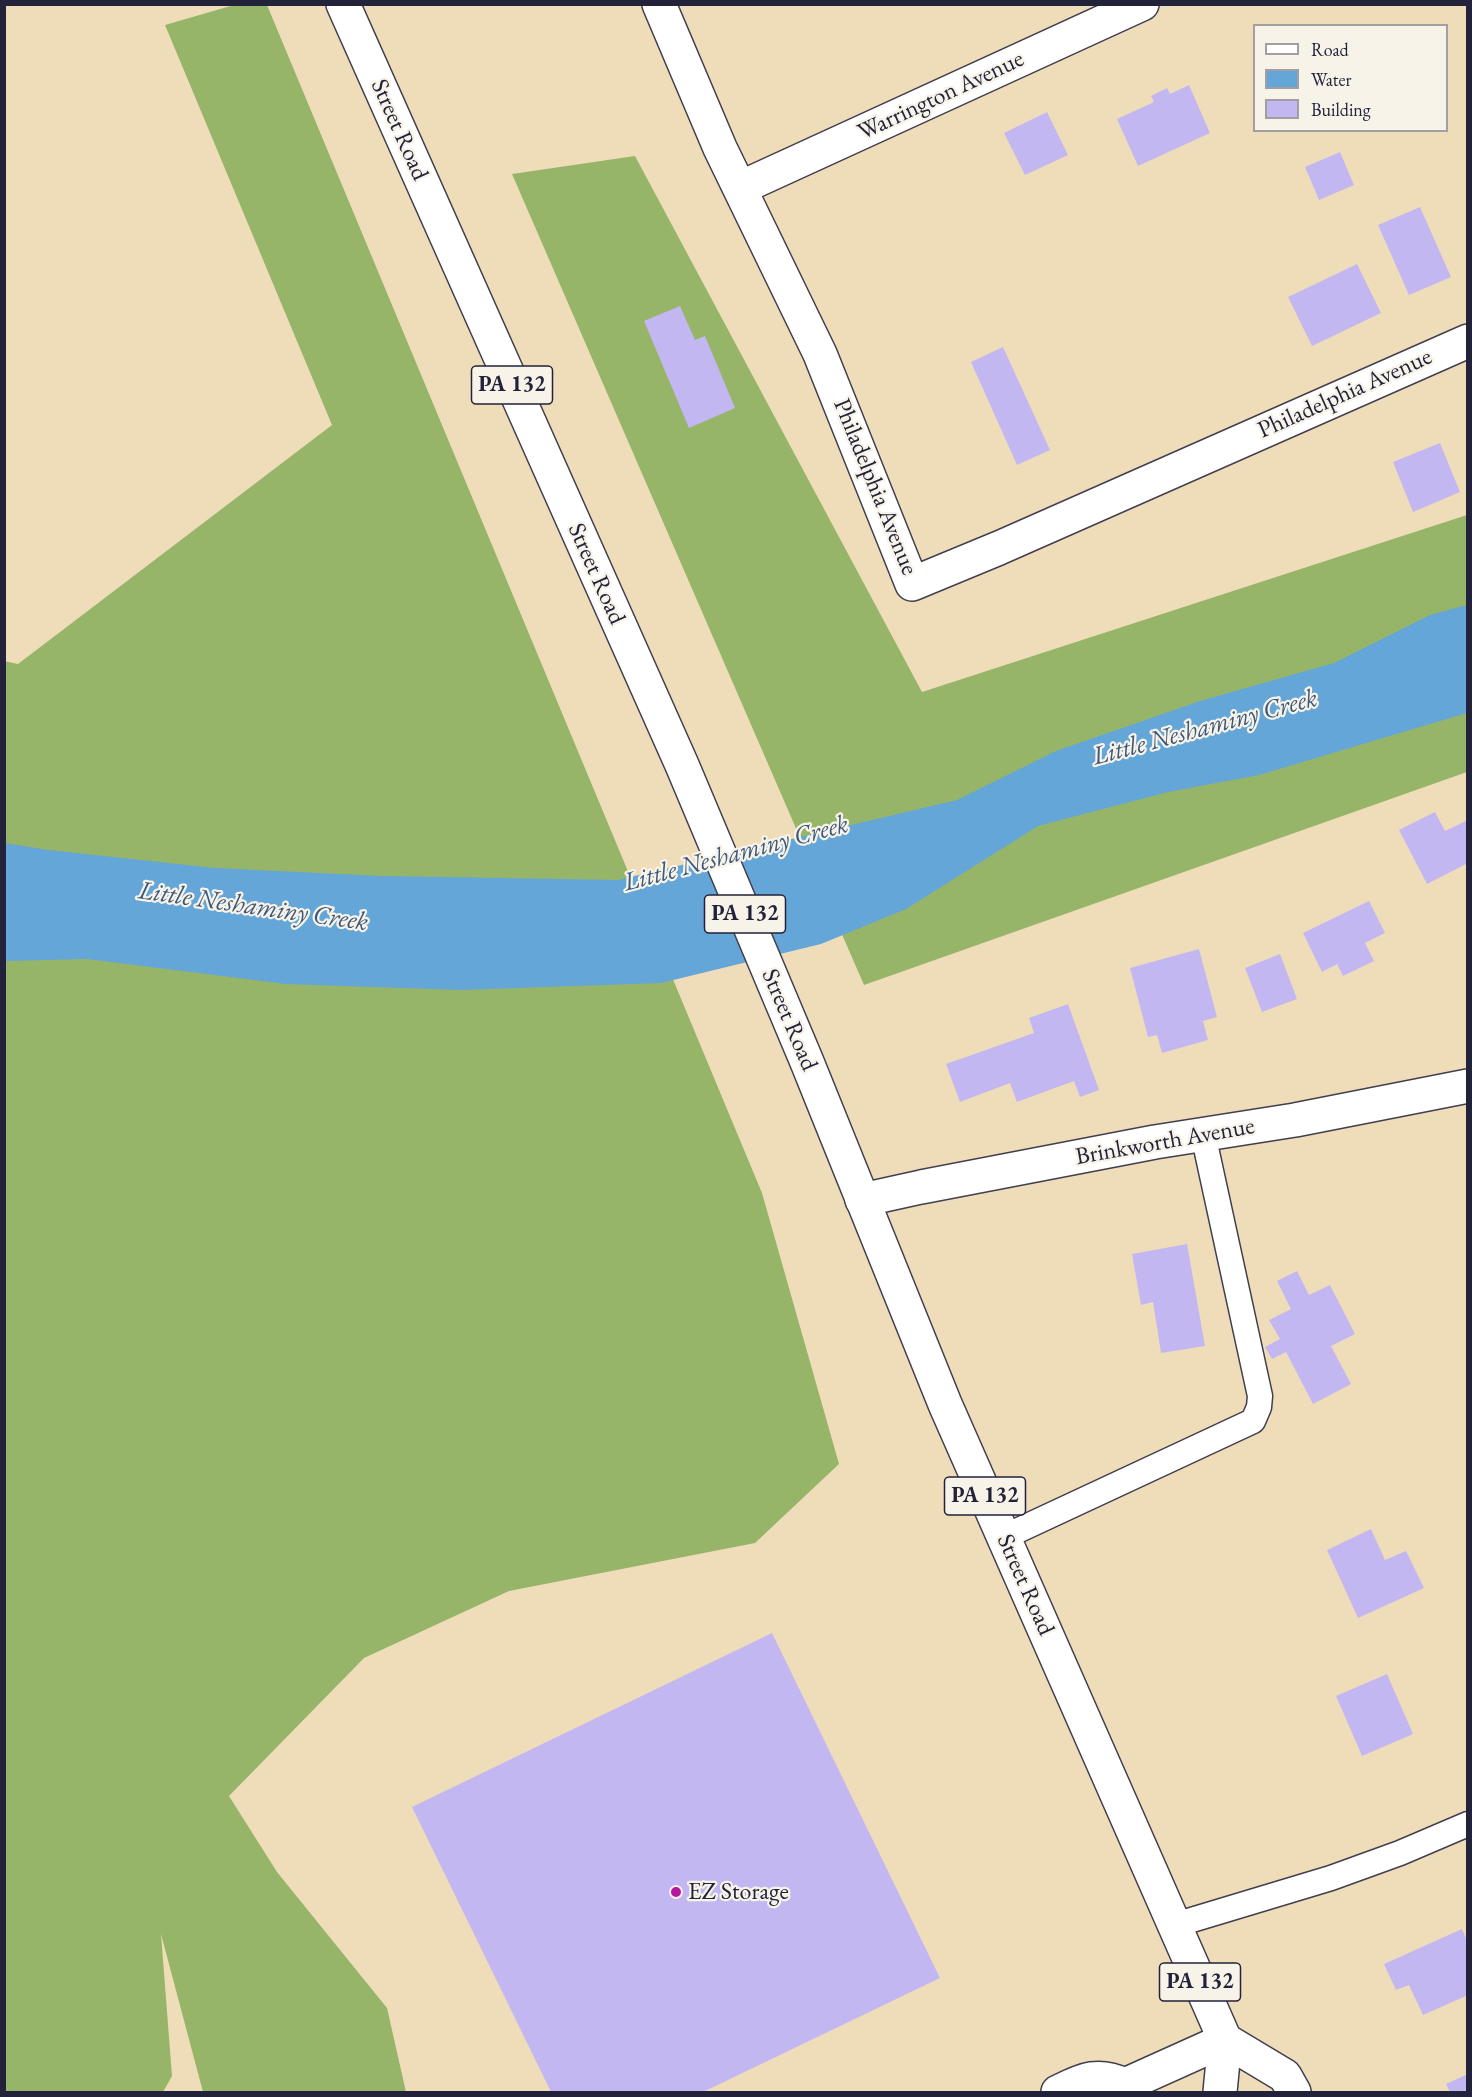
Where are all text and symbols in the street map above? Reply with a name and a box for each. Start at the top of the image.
legend [1253,24,1448,132]
text: Road [1311,38,1349,61]
street label: Warrington Avenue [853,45,1029,147]
text: Water [1311,68,1352,91]
street label: Street Road [364,75,434,185]
text: Building [1311,98,1371,121]
street label: Philadelphia Avenue [1253,343,1437,445]
road number: PA 132 [472,366,552,404]
street label: Philadelphia Avenue [826,395,924,579]
street label: Street Road [561,519,631,629]
water label: Little Neshaminy Creek [1089,683,1321,773]
water label: Little Neshaminy Creek [620,809,852,899]
water label: Little Neshaminy Creek [136,875,370,939]
road number: PA 132 [704,895,786,933]
street label: Street Road [755,965,823,1075]
street label: Brinkworth Avenue [1073,1112,1257,1172]
road number: PA 132 [944,1477,1026,1515]
street label: Street Road [990,1530,1060,1640]
place label: EZ Storage [688,1878,789,1906]
marker: EZ Storage [669,1885,683,1899]
road number: PA 132 [1160,1963,1240,2001]

